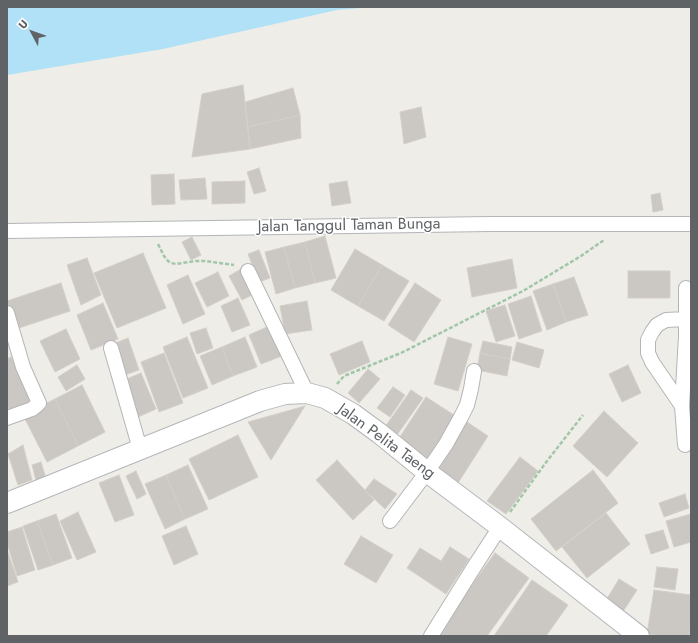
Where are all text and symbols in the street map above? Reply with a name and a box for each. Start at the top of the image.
north arrow [12,12,52,52]
text: U [14,16,32,32]
street label: Jalan Tanggul Taman Bunga [258,215,440,237]
street label: Jalan Pelita Taeng [333,400,439,484]

